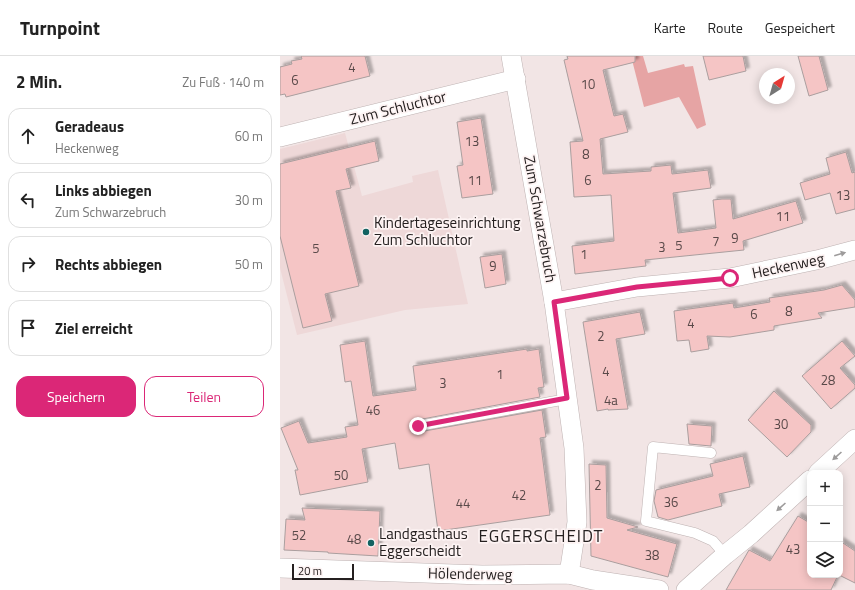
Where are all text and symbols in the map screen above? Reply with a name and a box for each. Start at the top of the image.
text: Turnpoint [20,13,100,42]
text: Karte [654,17,686,38]
text: Route [708,17,743,38]
text: Gespeichert [765,17,835,38]
house number: 4 [348,57,356,77]
north arrow [759,68,795,104]
text: 2 Min. [16,69,62,95]
house number: 6 [291,70,299,90]
text: Zu Fuß · 140 m [182,72,264,92]
house number: 10 [581,74,595,94]
street label: Zum Schluchtor [347,84,449,131]
text: Geradeaus [55,115,124,138]
icon: ahead [17,125,39,147]
text: 60 m [235,126,263,146]
house number: 13 [465,131,479,151]
text: Heckenweg [55,138,119,158]
house number: 8 [582,144,590,164]
street label: Zum Schwarzebruch [518,154,563,284]
house number: 11 [468,170,482,190]
house number: 6 [584,170,592,190]
text: Links abbiegen [55,179,152,202]
house number: 13 [836,185,850,205]
icon: left [17,189,39,211]
text: 30 m [235,190,263,210]
text: Zum Schwarzebruch [55,202,166,222]
house number: 11 [776,206,790,226]
place label: Kindertageseinrichtung Zum Schluchtor [374,211,521,251]
marker: Kindertageseinrichtung Zum Schluchtor [361,227,371,237]
house number: 9 [731,228,739,248]
house number: 7 [712,231,720,251]
house number: 5 [675,235,683,255]
house number: 3 [658,237,666,257]
house number: 5 [312,238,320,258]
house number: 1 [580,244,588,264]
street label: Heckenweg [750,247,826,284]
one-way arrow [835,251,847,257]
icon: right [17,253,39,275]
text: Rechts abbiegen [55,253,162,276]
text: 50 m [235,254,263,274]
house number: 9 [489,256,497,276]
route start [721,269,739,287]
house number: 8 [785,301,793,321]
house number: 6 [750,304,758,324]
house number: 4 [687,313,695,333]
icon: arrive [17,317,39,339]
text: Ziel erreicht [55,317,133,340]
house number: 2 [597,326,605,346]
house number: 4 [602,361,610,381]
house number: 1 [496,364,504,384]
house number: 28 [821,370,835,390]
house number: 3 [439,373,447,393]
button: Speichern [16,376,136,417]
button: Teilen [144,376,264,417]
house number: 4a [604,390,618,410]
house number: 46 [366,400,380,420]
house number: 30 [774,414,788,434]
route end [409,417,427,435]
one-way arrow [832,451,841,460]
house number: 50 [334,465,348,485]
map controls [807,470,843,578]
button: + [807,470,843,506]
house number: 2 [594,475,602,495]
house number: 42 [512,485,526,505]
house number: 36 [664,492,678,512]
house number: 44 [456,493,470,513]
one-way arrow [776,502,786,511]
button: − [807,506,843,542]
place label: Landgasthaus Eggerscheidt [379,522,468,562]
district label: EGGERSCHEIDT [478,523,604,549]
house number: 52 [292,525,306,545]
house number: 48 [347,529,361,549]
marker: Landgasthaus Eggerscheidt [366,538,376,548]
house number: 43 [786,539,800,559]
button: layers [807,542,843,578]
house number: 38 [645,545,659,565]
street label: Hölenderweg [428,561,513,586]
scale bar [292,562,354,581]
text: 20 m [298,563,322,579]

